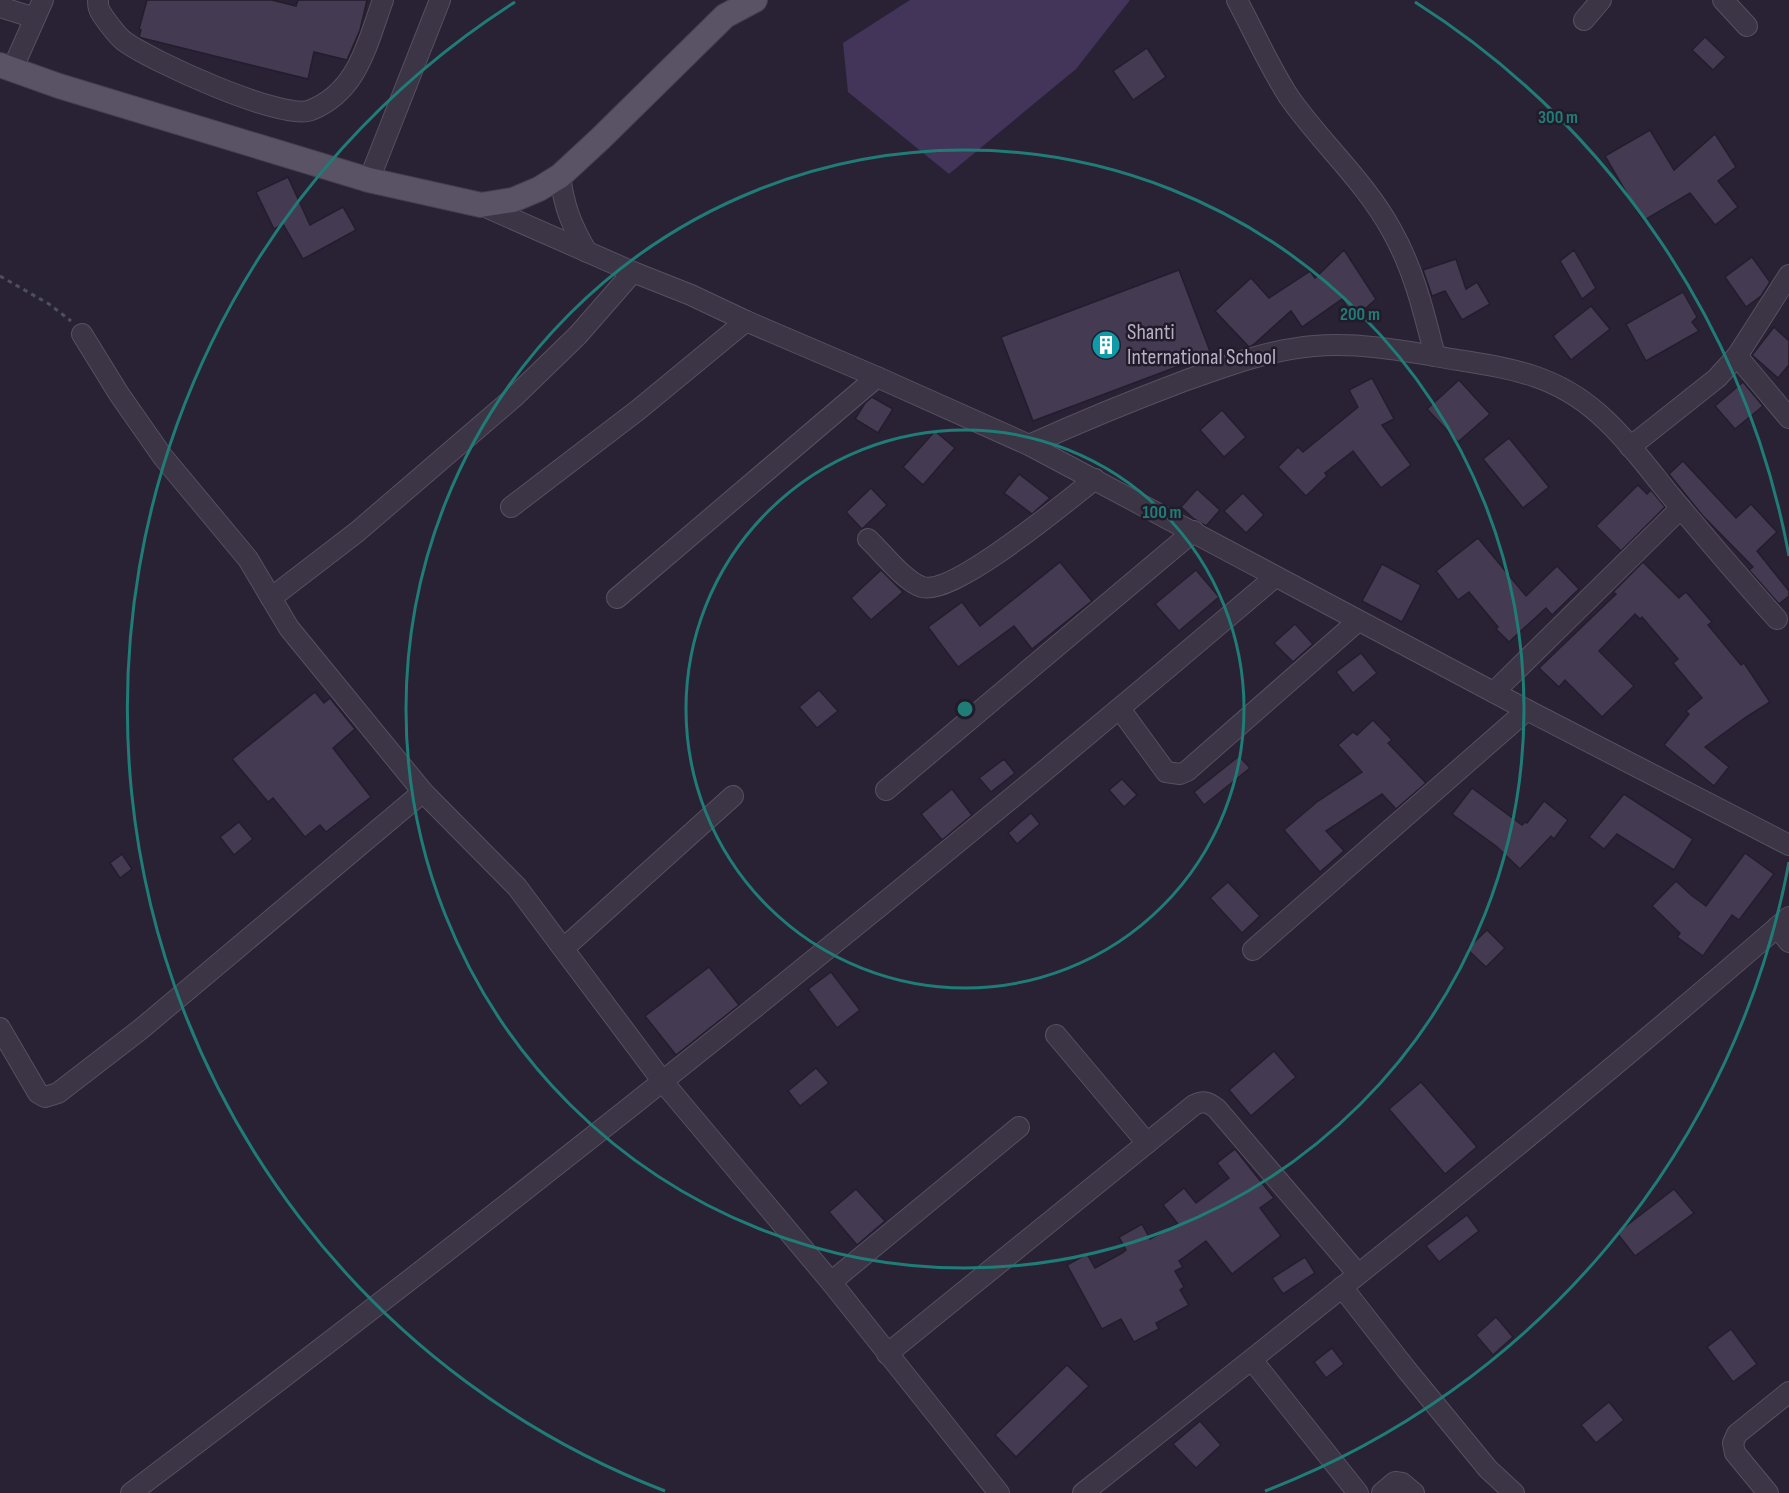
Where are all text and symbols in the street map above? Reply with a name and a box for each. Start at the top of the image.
text: 300 m [1538,107,1578,128]
text: 200 m [1340,304,1380,325]
place label: Shanti International School [1127,319,1276,371]
building icon: Shanti International School [1090,329,1122,361]
text: 100 m [1143,502,1182,523]
centre of rings [955,699,975,719]

